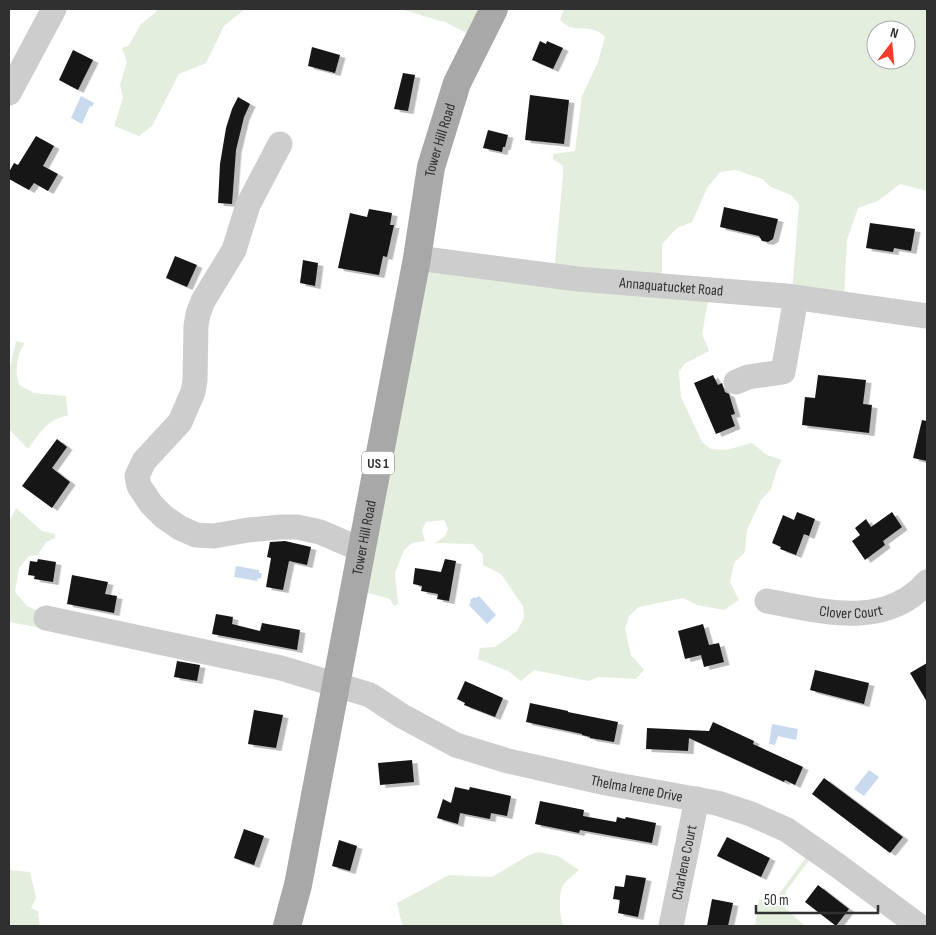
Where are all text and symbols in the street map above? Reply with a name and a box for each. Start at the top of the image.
north arrow [866,20,916,70]
text: N [889,24,900,42]
street label: Tower Hill Road [420,101,460,178]
street label: Annaquatucket Road [618,273,724,300]
road number: US 1 [362,452,394,474]
street label: Tower Hill Road [348,499,380,577]
street label: Clover Court [818,600,885,623]
street label: Thelma Irene Drive [589,770,684,806]
street label: Charlene Court [667,823,701,902]
scale bar [756,882,878,914]
text: 50 m [764,891,789,910]

